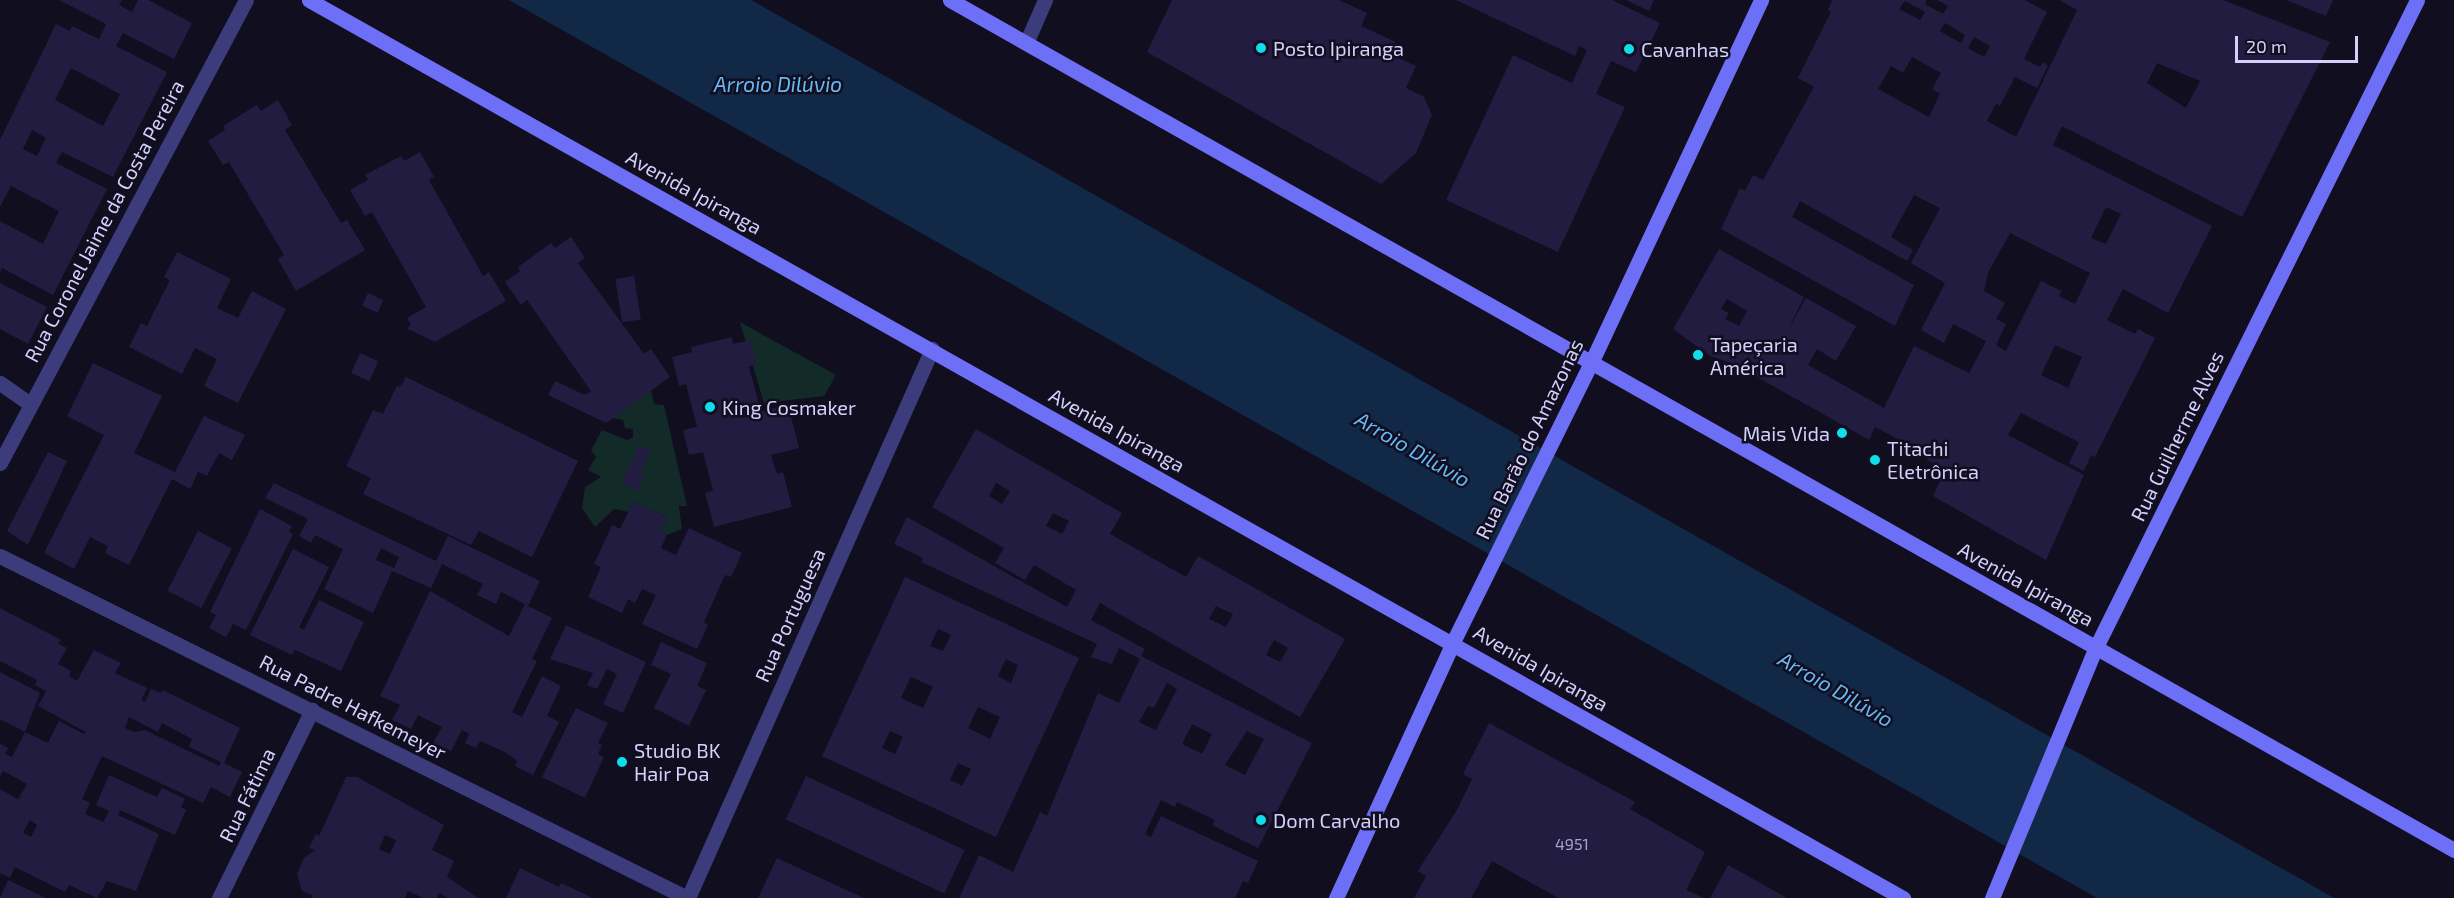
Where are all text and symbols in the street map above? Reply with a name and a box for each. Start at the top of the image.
scale bar [2238,24,2361,62]
text: 20 m [2246,35,2287,57]
place label: Posto Ipiranga [1273,36,1404,60]
place label: Cavanhas [1641,37,1729,61]
marker: Posto Ipiranga [1254,41,1268,55]
marker: Cavanhas [1622,42,1636,56]
water label: Arroio Dilúvio [714,71,842,97]
street label: Rua Coronel Jaime da Costa Pereira [19,75,189,367]
street label: Avenida Ipiranga [622,145,766,239]
place label: Tapeçaria América [1710,332,1798,379]
street label: Rua Barão do Amazonas [1470,335,1588,543]
street label: Rua Guilherme Alves [2125,347,2229,525]
marker: Tapeçaria América [1691,348,1705,362]
street label: Avenida Ipiranga [1045,383,1189,477]
place label: King Cosmaker [722,395,856,419]
marker: King Cosmaker [703,400,717,414]
water label: Arroio Dilúvio [1351,406,1475,492]
place label: Mais Vida [1742,421,1830,445]
marker: Mais Vida [1835,426,1849,440]
place label: Titachi Eletrônica [1887,436,1979,483]
marker: Titachi Eletrônica [1868,453,1882,467]
street label: Avenida Ipiranga [1954,537,2098,631]
street label: Rua Portuguesa [750,544,830,686]
street label: Avenida Ipiranga [1470,620,1612,716]
water label: Arroio Dilúvio [1774,646,1898,732]
street label: Rua Padre Hafkemeyer [256,649,450,765]
place label: Studio BK Hair Poa [634,738,721,785]
street label: Rua Fátima [214,744,280,846]
marker: Studio BK Hair Poa [615,755,629,769]
place label: Dom Carvalho [1273,808,1400,832]
marker: Dom Carvalho [1254,813,1268,827]
house number: 4951 [1555,834,1589,854]

